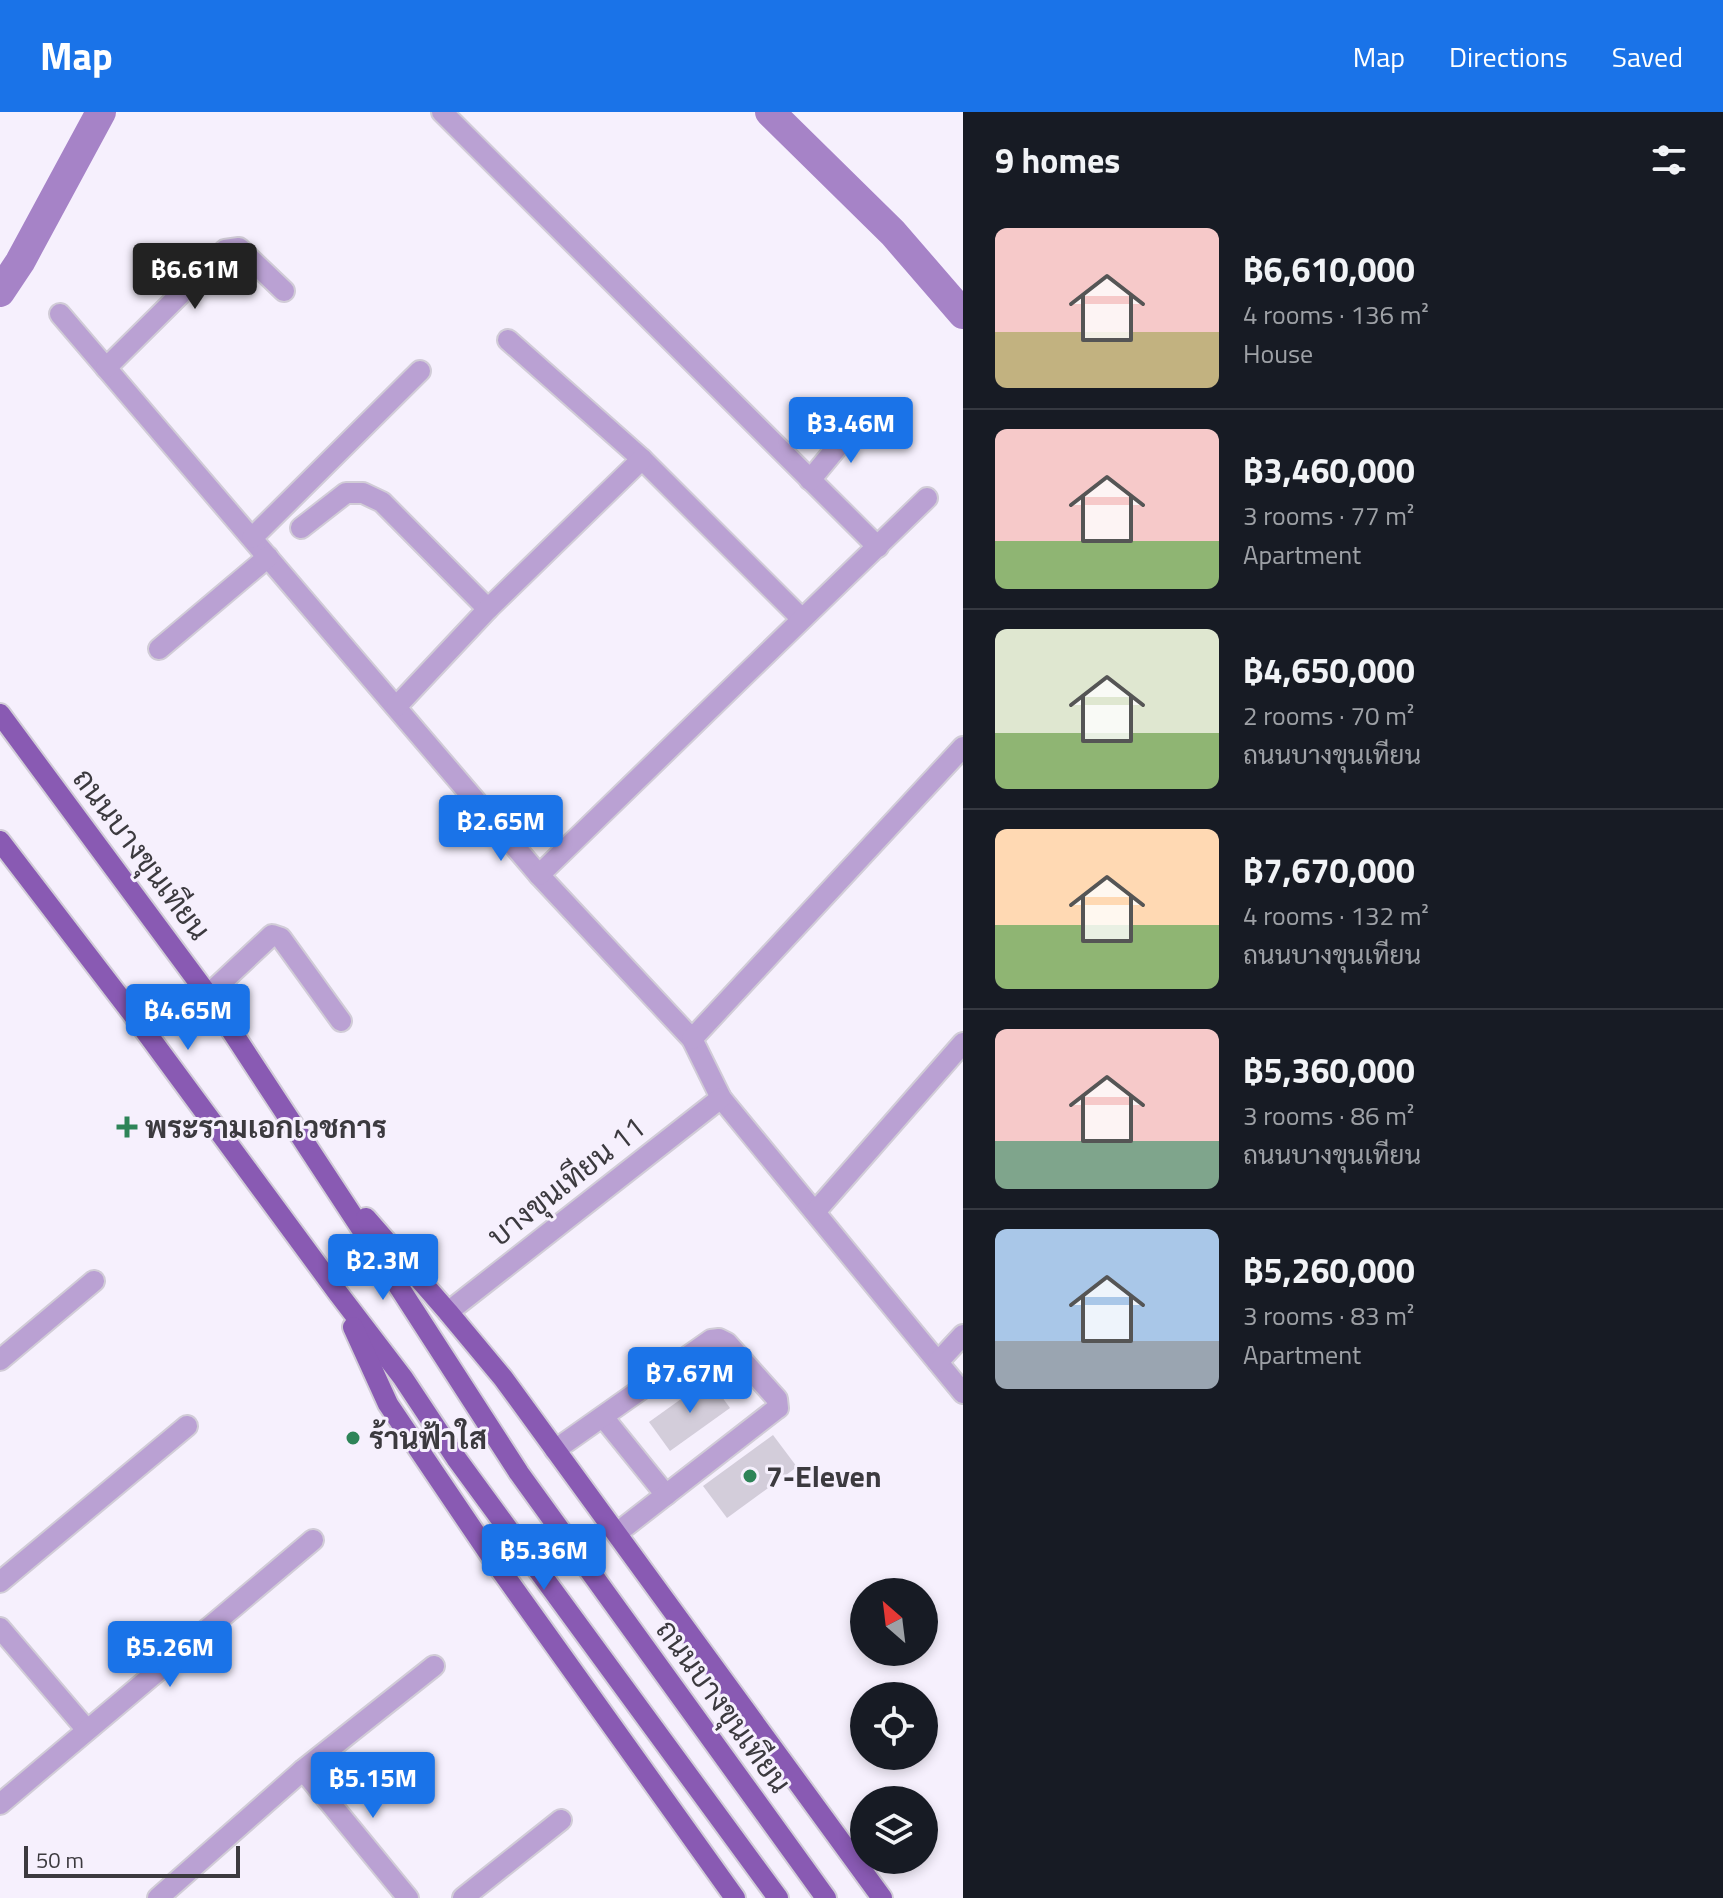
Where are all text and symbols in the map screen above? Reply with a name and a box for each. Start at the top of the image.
text: Map [40,27,113,85]
text: Map [1353,35,1405,78]
text: Directions [1449,35,1568,78]
text: Saved [1612,35,1683,78]
text: 9 homes [995,134,1120,186]
icon: filters [1647,138,1691,182]
pin: ฿6.61M [130,243,260,311]
text: ฿6,610,000 [1243,243,1415,295]
text: ฿6.61M [151,249,239,288]
icon: home [1059,260,1155,356]
text: 4 rooms · 136 m² [1243,295,1429,334]
text: House [1243,334,1313,373]
pin: ฿3.46M [786,397,916,465]
text: ฿3.46M [807,403,895,442]
text: ฿3,460,000 [1243,444,1415,496]
icon: home [1059,461,1155,557]
text: 3 rooms · 77 m² [1243,496,1414,535]
text: Apartment [1243,535,1361,574]
text: ฿4,650,000 [1243,644,1415,696]
icon: home [1059,661,1155,757]
text: 2 rooms · 70 m² [1243,696,1414,735]
text: ถนนบางขุนเทียน [1243,735,1421,774]
street label: ถนนบางขุนเทียน [62,758,222,950]
pin: ฿2.65M [436,795,566,863]
text: ฿2.65M [457,801,545,840]
text: ฿7,670,000 [1243,844,1415,896]
icon: home [1059,861,1155,957]
text: 4 rooms · 132 m² [1243,896,1429,935]
text: ถนนบางขุนเทียน [1243,935,1421,974]
pin: ฿4.65M [123,984,253,1052]
text: ฿4.65M [144,990,232,1029]
text: ฿5,360,000 [1243,1044,1415,1096]
icon: home [1059,1061,1155,1157]
text: 3 rooms · 86 m² [1243,1096,1414,1135]
place label: พระรามเอกเวชการ [145,1104,387,1150]
street label: บางขุนเทียน 11 [477,1104,655,1258]
marker: พระรามเอกเวชการ [116,1116,138,1138]
text: ถนนบางขุนเทียน [1243,1135,1421,1174]
pin: ฿2.3M [327,1234,439,1302]
text: ฿2.3M [346,1240,420,1279]
text: ฿5,260,000 [1243,1244,1415,1296]
icon: home [1059,1261,1155,1357]
text: 3 rooms · 83 m² [1243,1296,1414,1335]
text: Apartment [1243,1335,1361,1374]
pin: ฿7.67M [625,1347,755,1415]
text: ฿7.67M [646,1353,734,1392]
place label: ร้านฟ้าใส [369,1415,487,1461]
marker: ร้านฟ้าใส [344,1429,362,1447]
place label: 7-Eleven [766,1453,882,1499]
marker: 7-Eleven [741,1467,759,1485]
pin: ฿5.36M [479,1524,609,1592]
text: ฿5.36M [500,1530,588,1569]
north arrow [850,1578,938,1666]
map controls [850,1578,938,1874]
street label: ถนนบางขุนเทียน [645,1609,803,1803]
pin: ฿5.26M [105,1621,235,1689]
text: ฿5.26M [126,1627,214,1666]
button: locate [850,1682,938,1770]
pin: ฿5.15M [308,1752,438,1820]
text: ฿5.15M [329,1758,417,1797]
button: layers [850,1786,938,1874]
scale bar [24,1842,240,1878]
text: 50 m [36,1843,84,1877]

